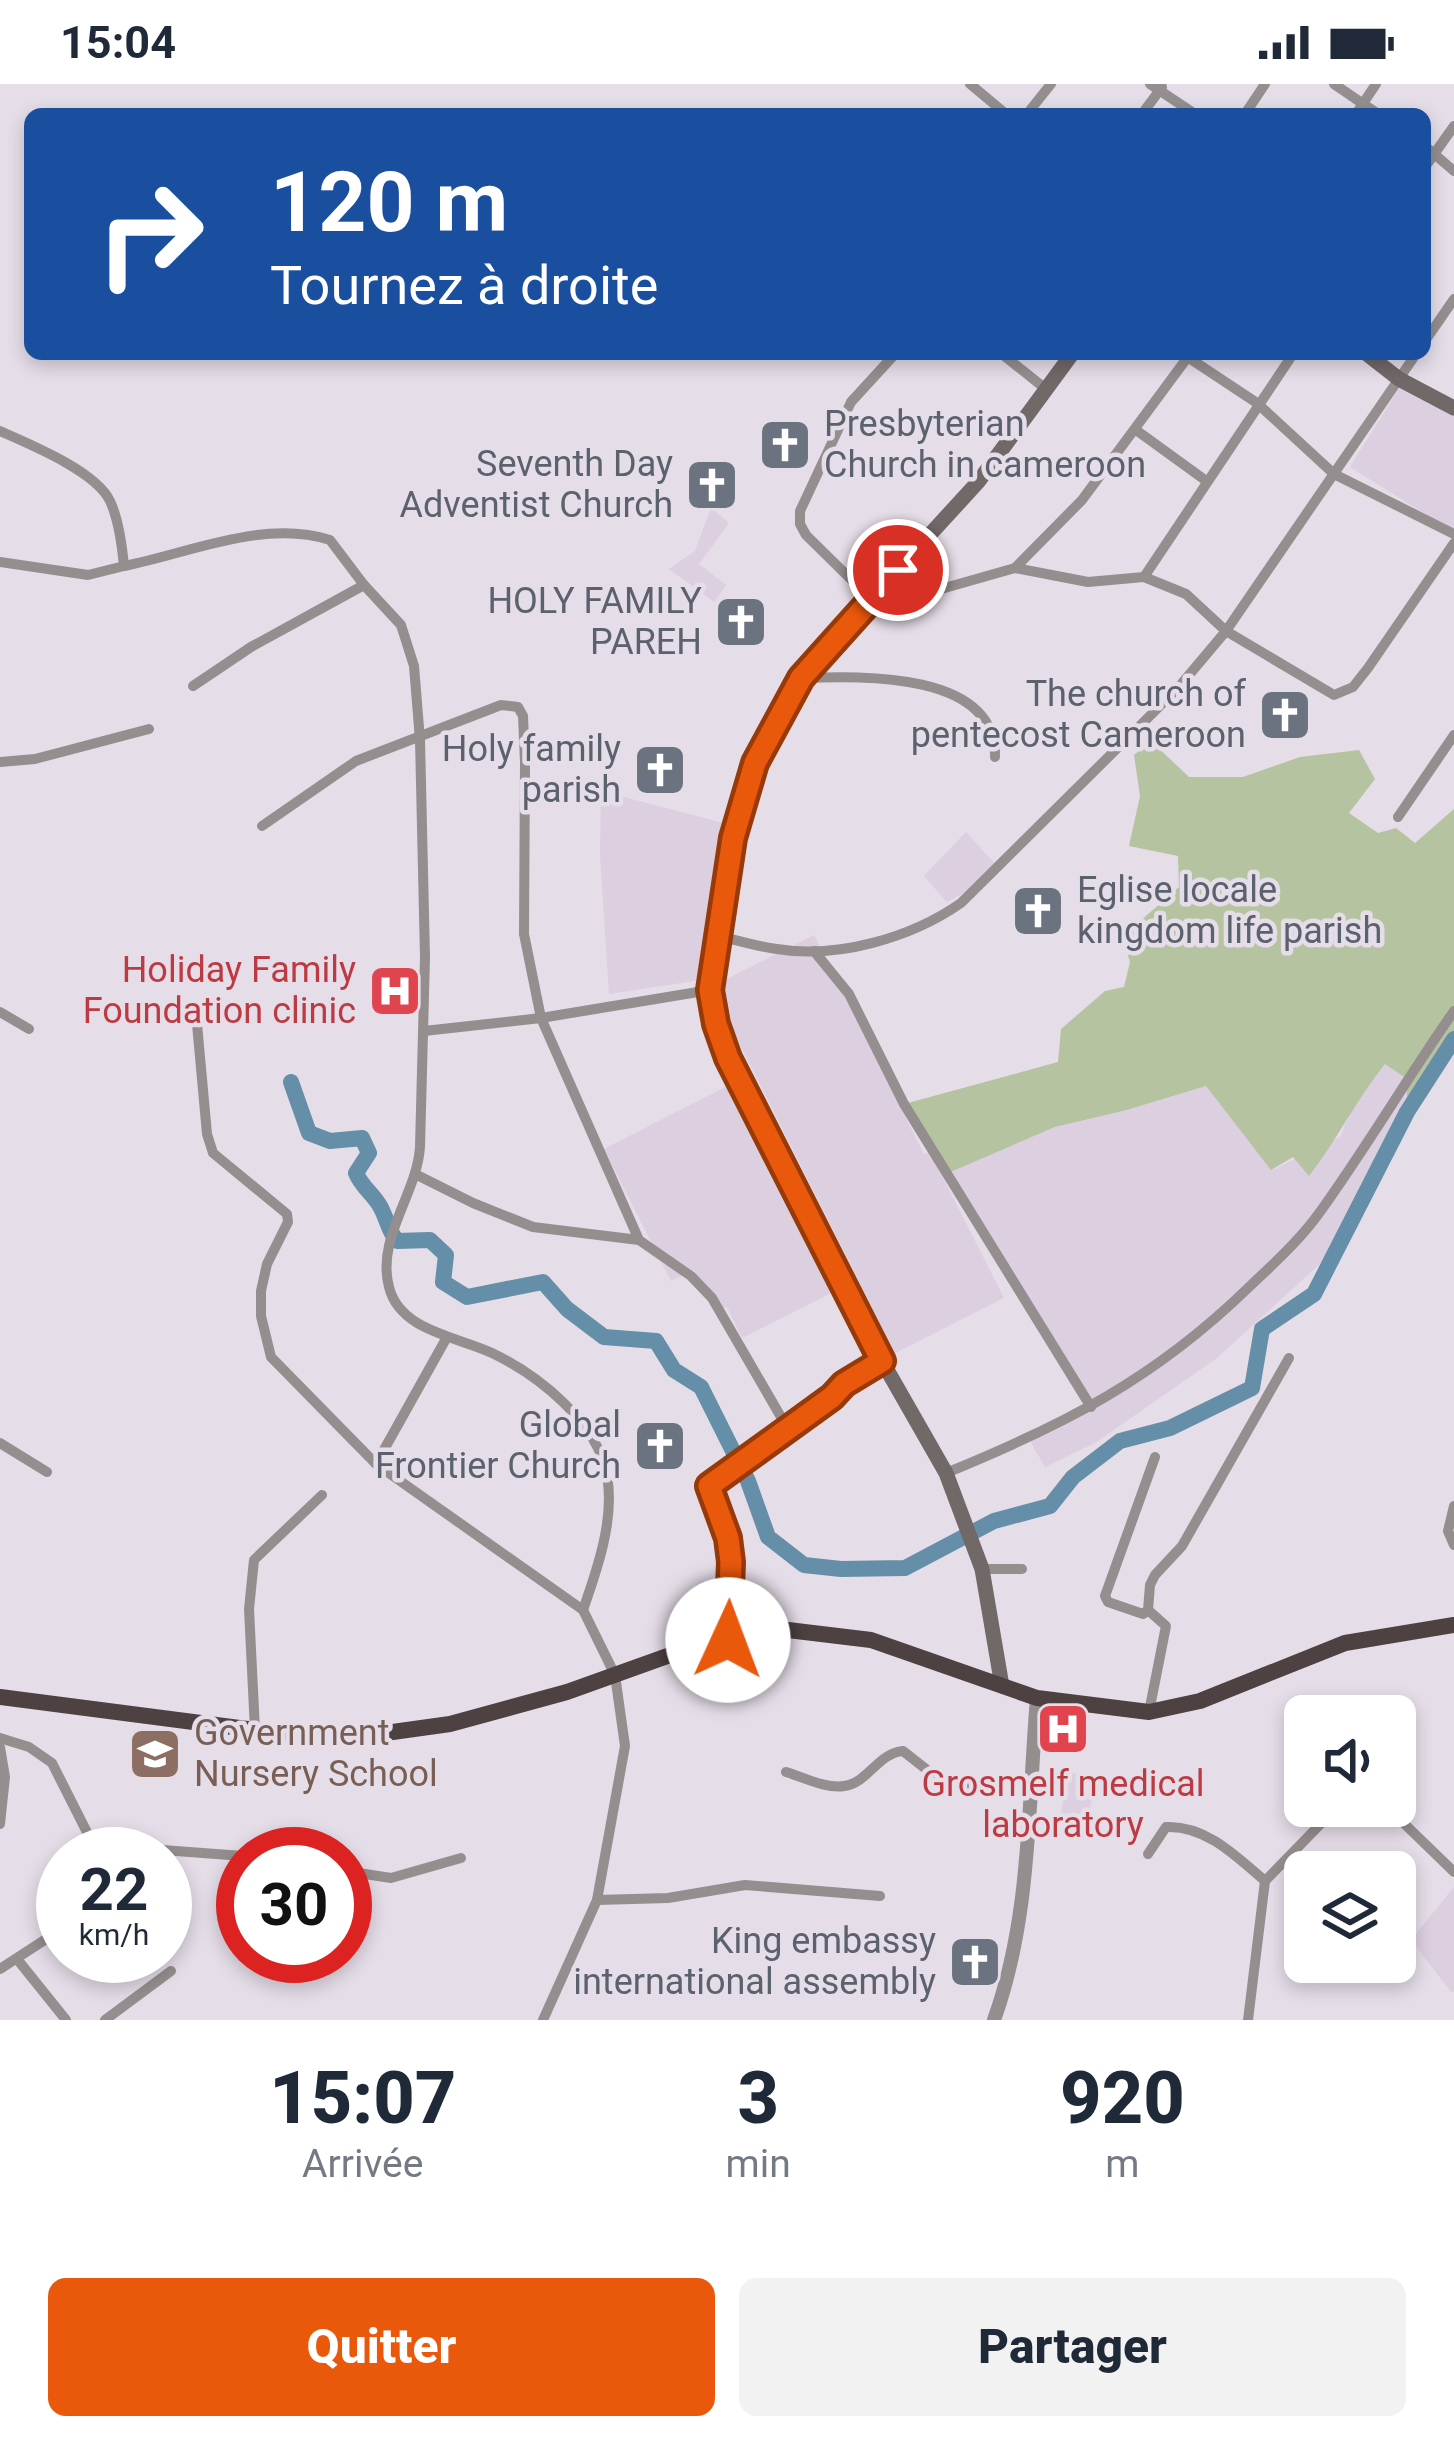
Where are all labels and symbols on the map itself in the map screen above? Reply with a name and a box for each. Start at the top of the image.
place label: Presbyterian Church in cameroon [824,403,1146,486]
church icon: Presbyterian Church in cameroon [757,417,813,473]
place label: Seventh Day Adventist Church [400,443,673,526]
church icon: Seventh Day Adventist Church [684,457,740,513]
pin [847,519,949,621]
place label: HOLY FAMILY PAREH [487,580,702,663]
church icon: HOLY FAMILY PAREH [713,594,769,650]
place label: The church of pentecost Cameroon [911,673,1246,756]
church icon: The church of pentecost Cameroon [1257,687,1313,743]
place label: Holy family parish [442,728,621,811]
church icon: Holy family parish [632,742,688,798]
place label: Eglise locale kingdom life parish [1077,869,1382,952]
church icon: Eglise locale kingdom life parish [1010,883,1066,939]
place label: Holiday Family Foundation clinic [83,949,356,1032]
hospital icon: Holiday Family Foundation clinic [367,963,423,1019]
place label: Global Frontier Church [375,1404,621,1487]
church icon: Global Frontier Church [632,1418,688,1474]
position arrow [665,1577,791,1703]
hospital icon: Grosmelf medical laboratory [1035,1701,1091,1757]
place label: Government Nursery School [194,1712,438,1795]
school or university icon: Government Nursery School [127,1726,183,1782]
place label: Grosmelf medical laboratory [921,1763,1205,1846]
speed limit sign: 30 [216,1827,372,1983]
place label: King embassy international assembly [573,1920,936,2003]
church icon: King embassy international assembly [947,1934,1003,1990]

